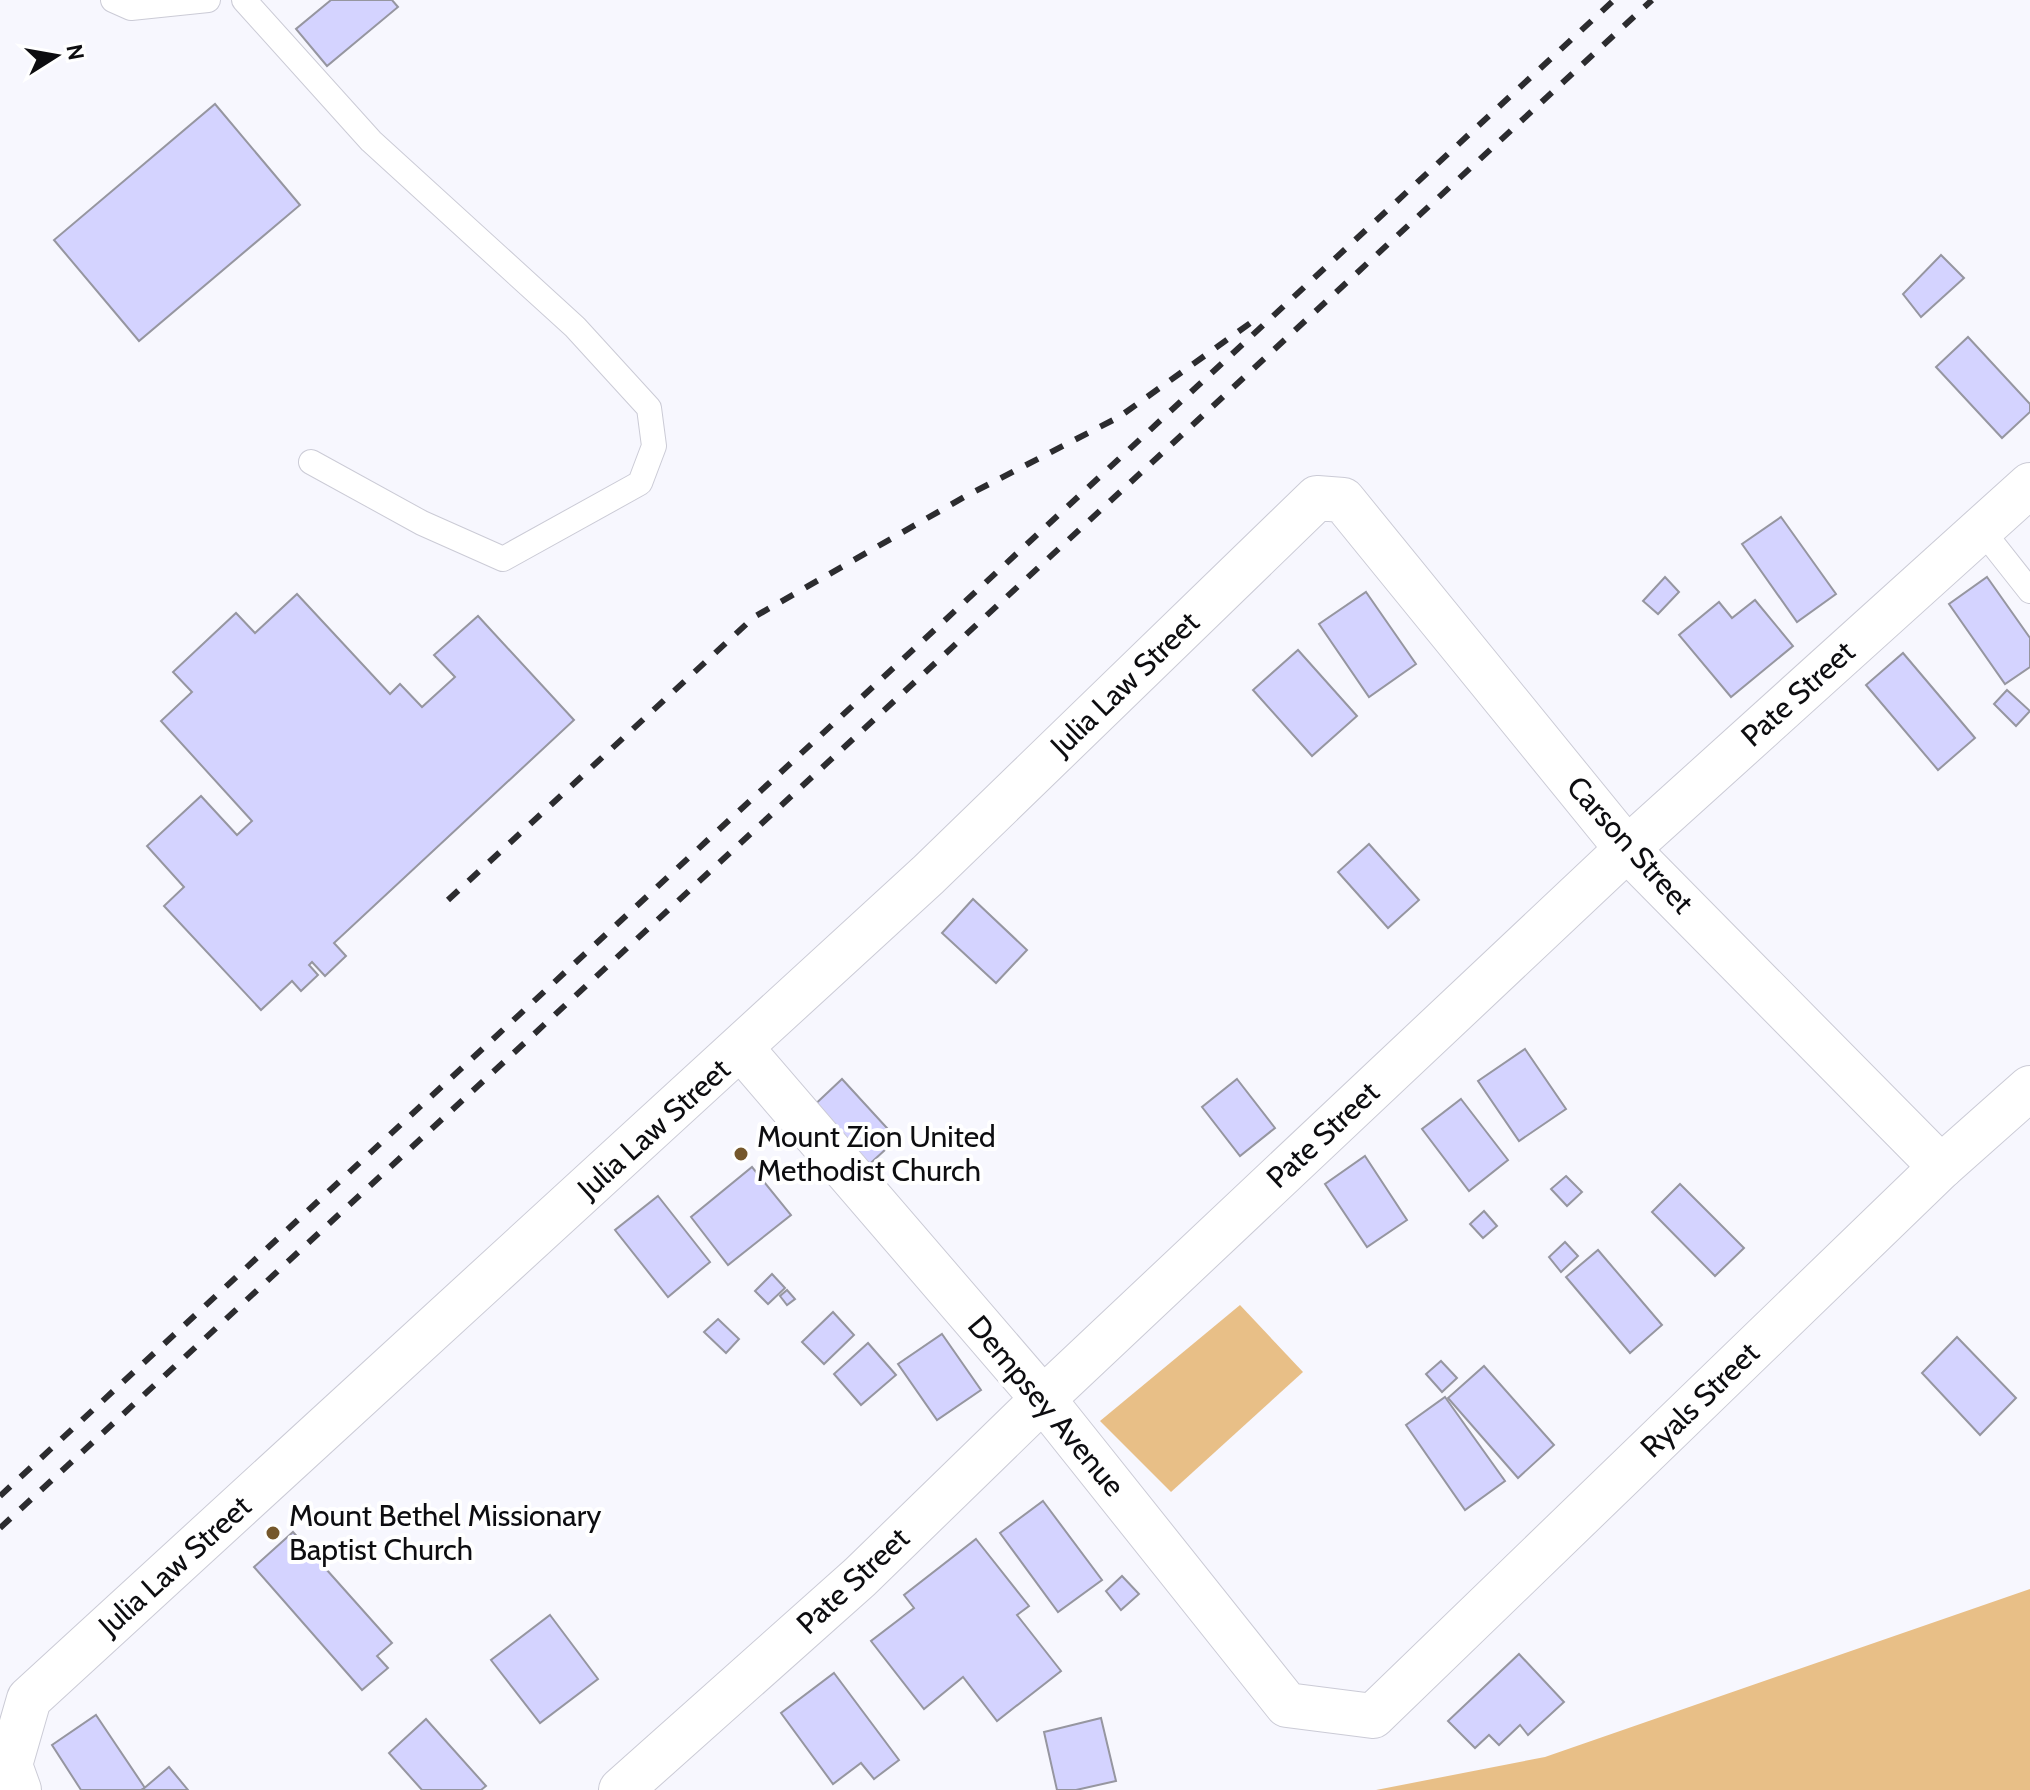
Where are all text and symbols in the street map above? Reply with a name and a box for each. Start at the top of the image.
north arrow [16,16,96,96]
text: N [60,42,90,62]
street label: Julia Law Street [1042,604,1207,764]
street label: Pate Street [1733,633,1862,754]
street label: Carson Street [1559,768,1702,921]
street label: Julia Law Street [569,1051,737,1207]
street label: Pate Street [1259,1073,1386,1196]
place label: Mount Zion United Methodist Church [757,1118,996,1189]
marker: Mount Zion United Methodist Church [732,1145,750,1163]
street label: Dempsey Avenue [960,1308,1133,1504]
street label: Ryals Street [1633,1334,1767,1465]
street label: Julia Law Street [90,1488,258,1644]
place label: Mount Bethel Missionary Baptist Church [289,1497,601,1568]
street label: Pate Street [789,1519,916,1642]
marker: Mount Bethel Missionary Baptist Church [264,1524,282,1542]

